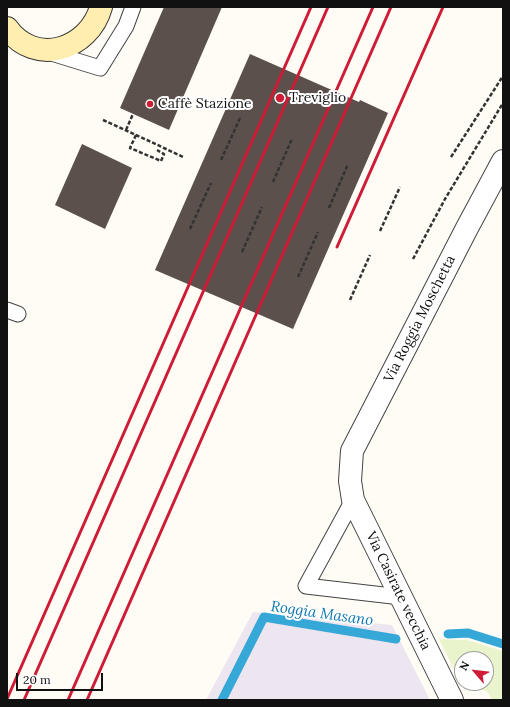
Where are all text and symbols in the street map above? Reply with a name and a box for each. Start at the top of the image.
place label: Treviglio [289,90,346,106]
marker: Treviglio [274,92,286,104]
place label: Caffè Stazione [158,96,252,112]
marker: Caffè Stazione [145,99,155,109]
street label: Via Roggia Moschetta [381,253,459,385]
street label: Via Casirate vecchia [362,529,434,653]
water label: Roggia Masano [270,598,374,630]
north arrow [454,651,494,691]
text: N [456,659,472,673]
scale bar [18,665,105,691]
text: 20 m [23,672,51,687]

